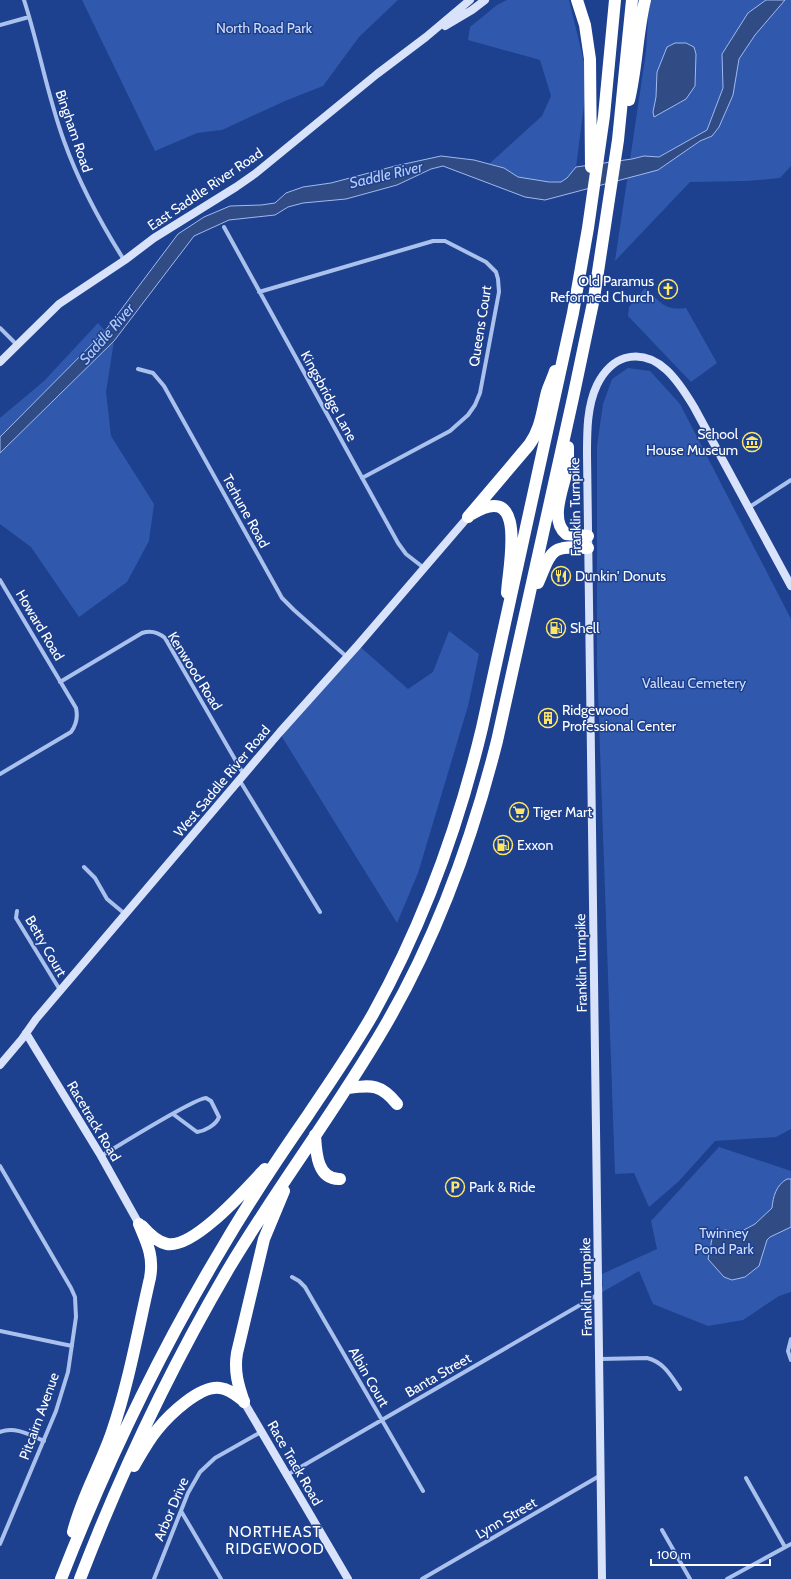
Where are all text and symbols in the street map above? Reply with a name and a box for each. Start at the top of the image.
park label: North Road Park [216,19,313,37]
street label: Bingham Road [51,87,97,175]
street label: East Saddle River Road [144,144,266,234]
water label: Saddle River [348,158,426,192]
place label: Old Paramus Reformed Church [550,272,654,306]
church icon: Old Paramus Reformed Church [657,278,679,300]
street label: Queens Court [465,284,495,368]
water label: Saddle River [76,299,139,368]
street label: Kingsbridge Lane [297,348,361,444]
place label: School House Museum [646,425,739,459]
museum icon: School House Museum [741,431,763,453]
street label: Franklin Turnpike [565,457,585,557]
street label: Terhune Road [218,471,274,551]
restaurant icon: Dunkin' Donuts [550,565,572,587]
place label: Dunkin' Donuts [575,567,666,585]
street label: Howard Road [12,586,68,664]
fuel station icon: Shell [545,617,567,639]
place label: Shell [570,619,600,637]
street label: Kenwood Road [164,628,226,714]
park label: Valleau Cemetery [642,674,746,692]
place label: Ridgewood Professional Center [562,701,677,735]
building icon: Ridgewood Professional Center [537,707,559,729]
street label: West Saddle River Road [170,721,274,841]
supermarket icon: Tiger Mart [508,801,530,823]
place label: Tiger Mart [533,803,592,821]
fuel station icon: Exxon [492,834,514,856]
place label: Exxon [517,836,553,854]
street label: Betty Court [21,912,71,980]
street label: Franklin Turnpike [571,913,591,1013]
street label: Racetrack Road [63,1078,125,1164]
parking icon: Park & Ride [444,1176,466,1198]
place label: Park & Ride [469,1178,535,1196]
park label: Twinney Pond Park [694,1224,754,1258]
street label: Franklin Turnpike [576,1237,596,1337]
street label: Albin Court [345,1344,393,1410]
street label: Banta Street [402,1349,475,1401]
street label: Pitcairn Avenue [15,1370,63,1462]
street label: Race Track Road [263,1417,327,1509]
street label: Arbor Drive [150,1474,192,1544]
street label: Lynn Street [472,1493,540,1543]
district label: NORTHEAST RIDGEWOOD [225,1523,325,1558]
scale bar [651,1541,770,1567]
text: 100 m [657,1547,691,1562]

